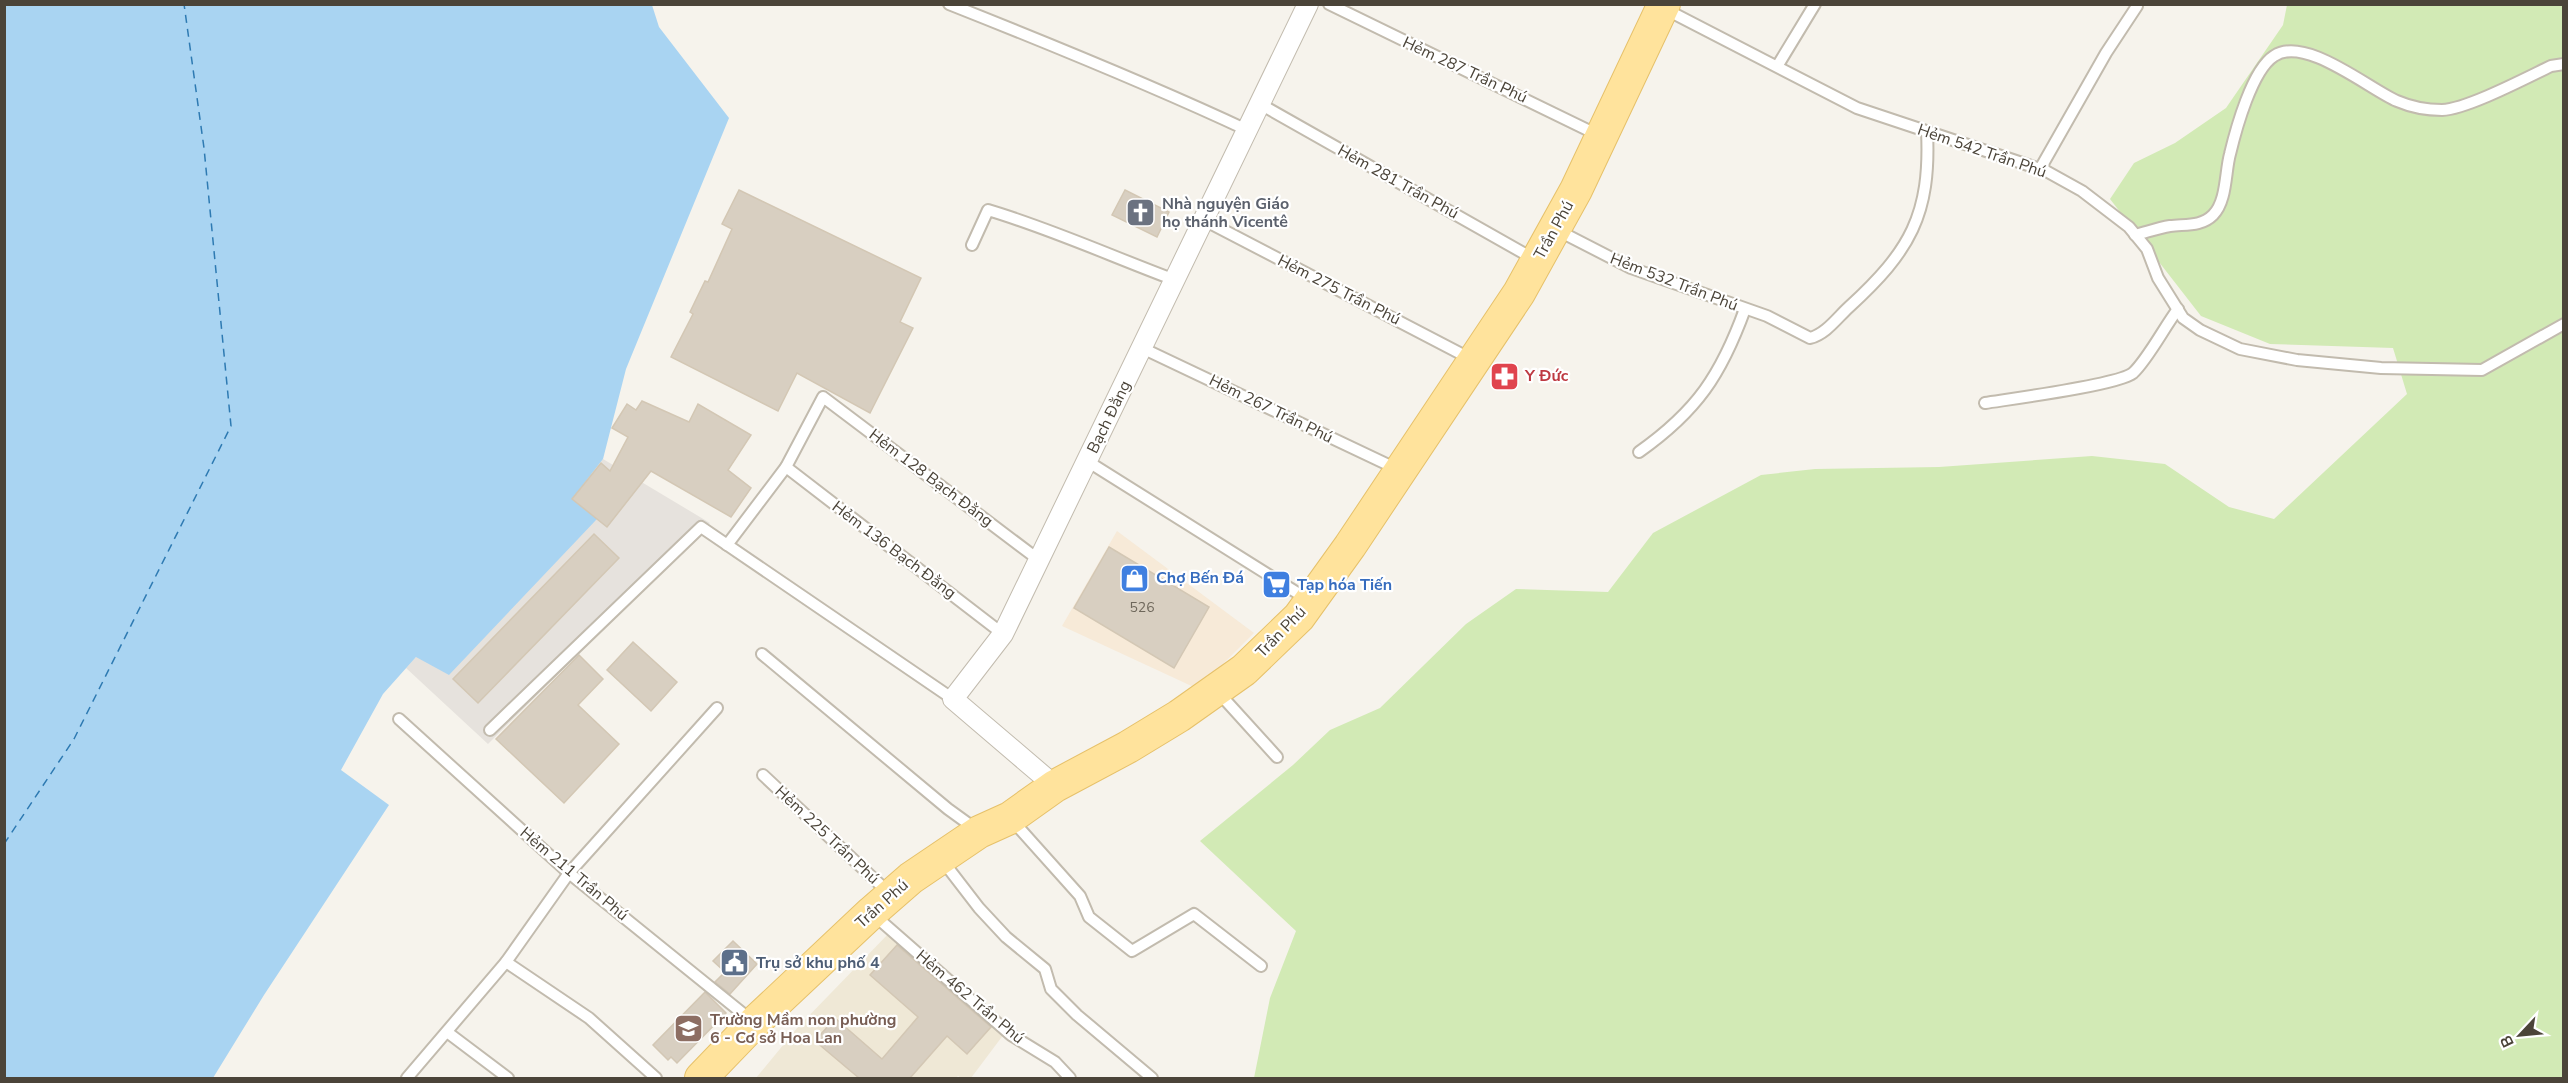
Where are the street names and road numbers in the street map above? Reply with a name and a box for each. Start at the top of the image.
street label: Hẻm 287 Trần Phú [1399,31,1531,109]
street label: Hẻm 542 Trần Phú [1914,119,2050,183]
street label: Hẻm 281 Trần Phú [1333,140,1463,224]
street label: Trần Phú [1529,197,1579,263]
street label: Hẻm 532 Trần Phú [1607,247,1741,317]
street label: Hẻm 275 Trần Phú [1274,249,1404,331]
street label: Hẻm 267 Trần Phú [1205,369,1337,449]
street label: Bạch Đằng [1082,377,1136,457]
street label: Hẻm 128 Bạch Đằng [864,424,998,532]
street label: Hẻm 136 Bạch Đằng [827,496,961,604]
street label: Trần Phú [1251,601,1311,663]
street label: Hẻm 225 Trần Phú [770,781,884,889]
street label: Hẻm 211 Trần Phú [515,822,633,926]
street label: Trần Phú [851,874,913,934]
street label: Hẻm 462 Trần Phú [911,945,1029,1049]

